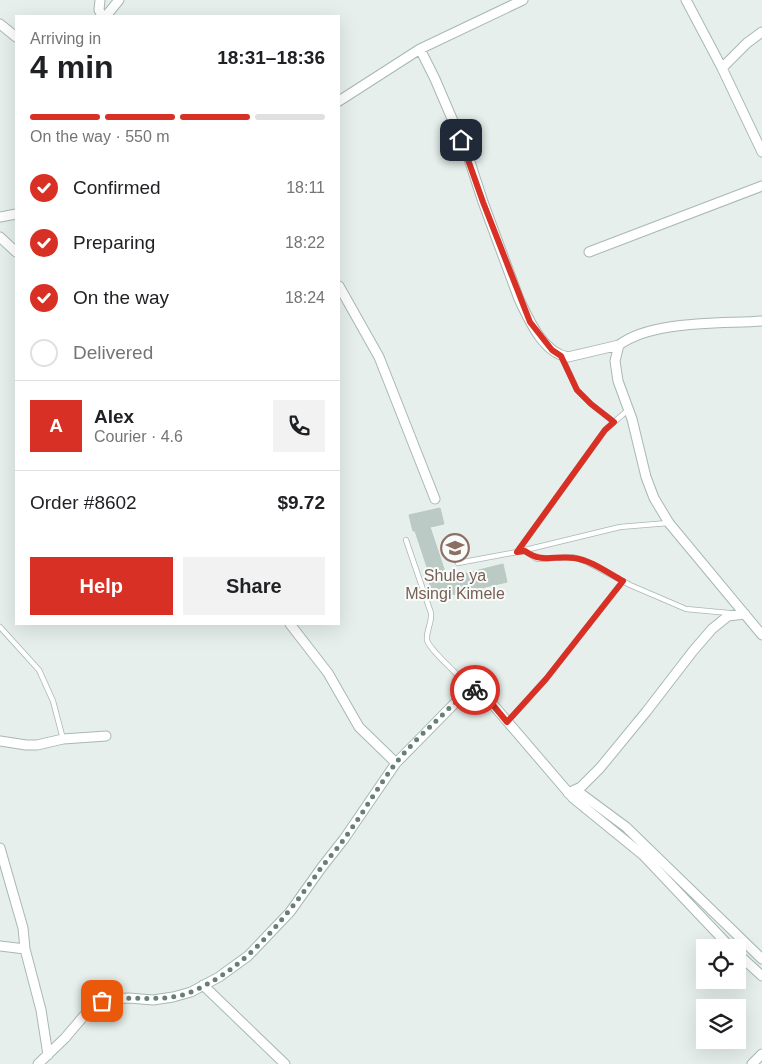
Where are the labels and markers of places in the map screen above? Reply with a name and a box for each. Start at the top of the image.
pin [440,119,482,161]
school or university icon: Shule ya Msingi Kimele [440,533,470,563]
place label: Shule ya Msingi Kimele [405,567,505,602]
pin [81,980,123,1022]

